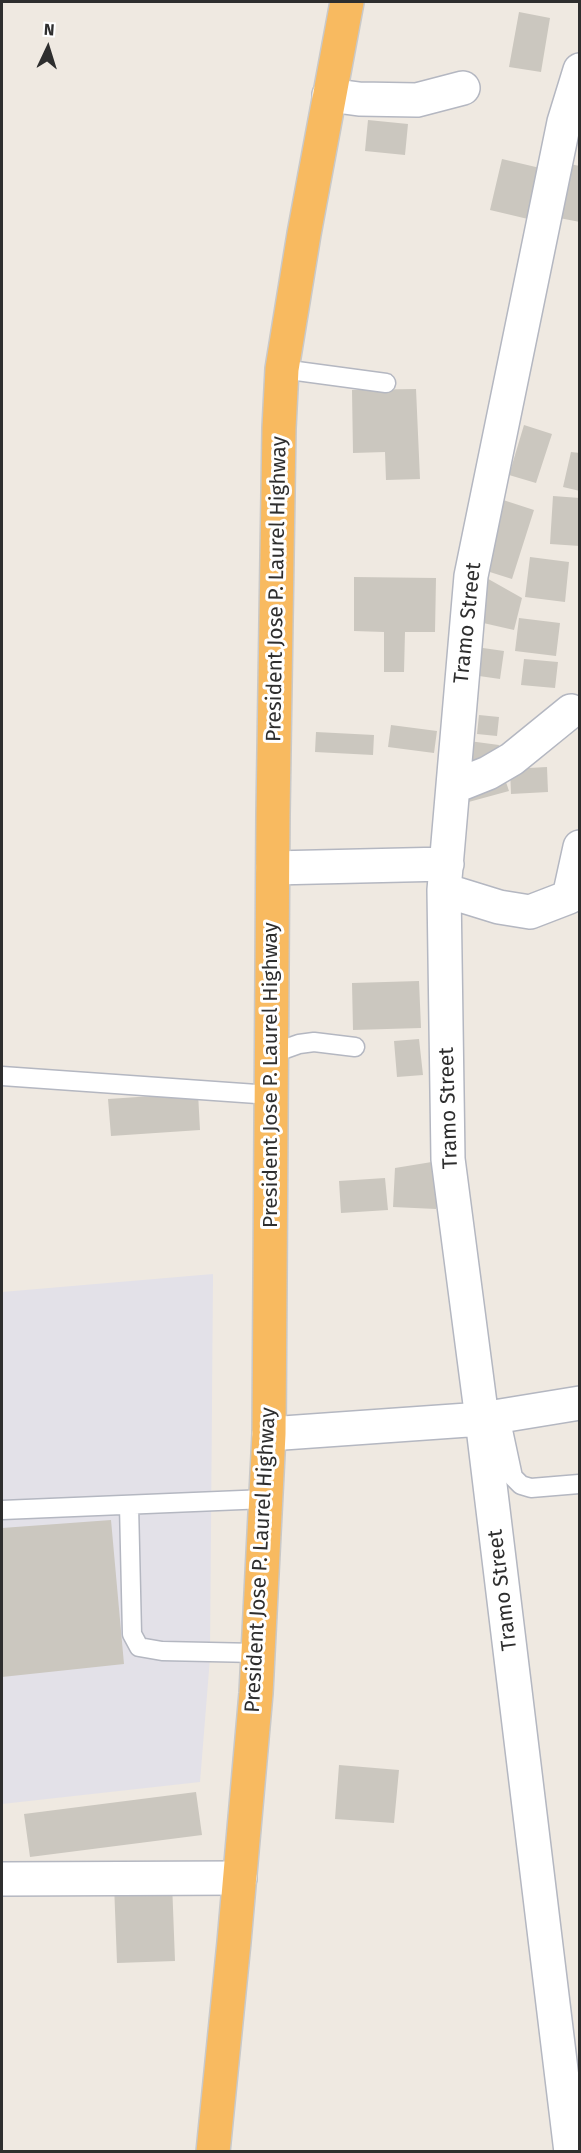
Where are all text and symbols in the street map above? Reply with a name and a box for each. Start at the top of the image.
north arrow [18,18,78,78]
text: N [43,20,55,39]
street label: President Jose P. Laurel Highway [262,436,292,742]
street label: Tramo Street [449,561,487,685]
street label: President Jose P. Laurel Highway [258,922,284,1228]
street label: Tramo Street [434,1047,464,1169]
street label: President Jose P. Laurel Highway [240,1407,282,1713]
street label: Tramo Street [483,1528,523,1652]

